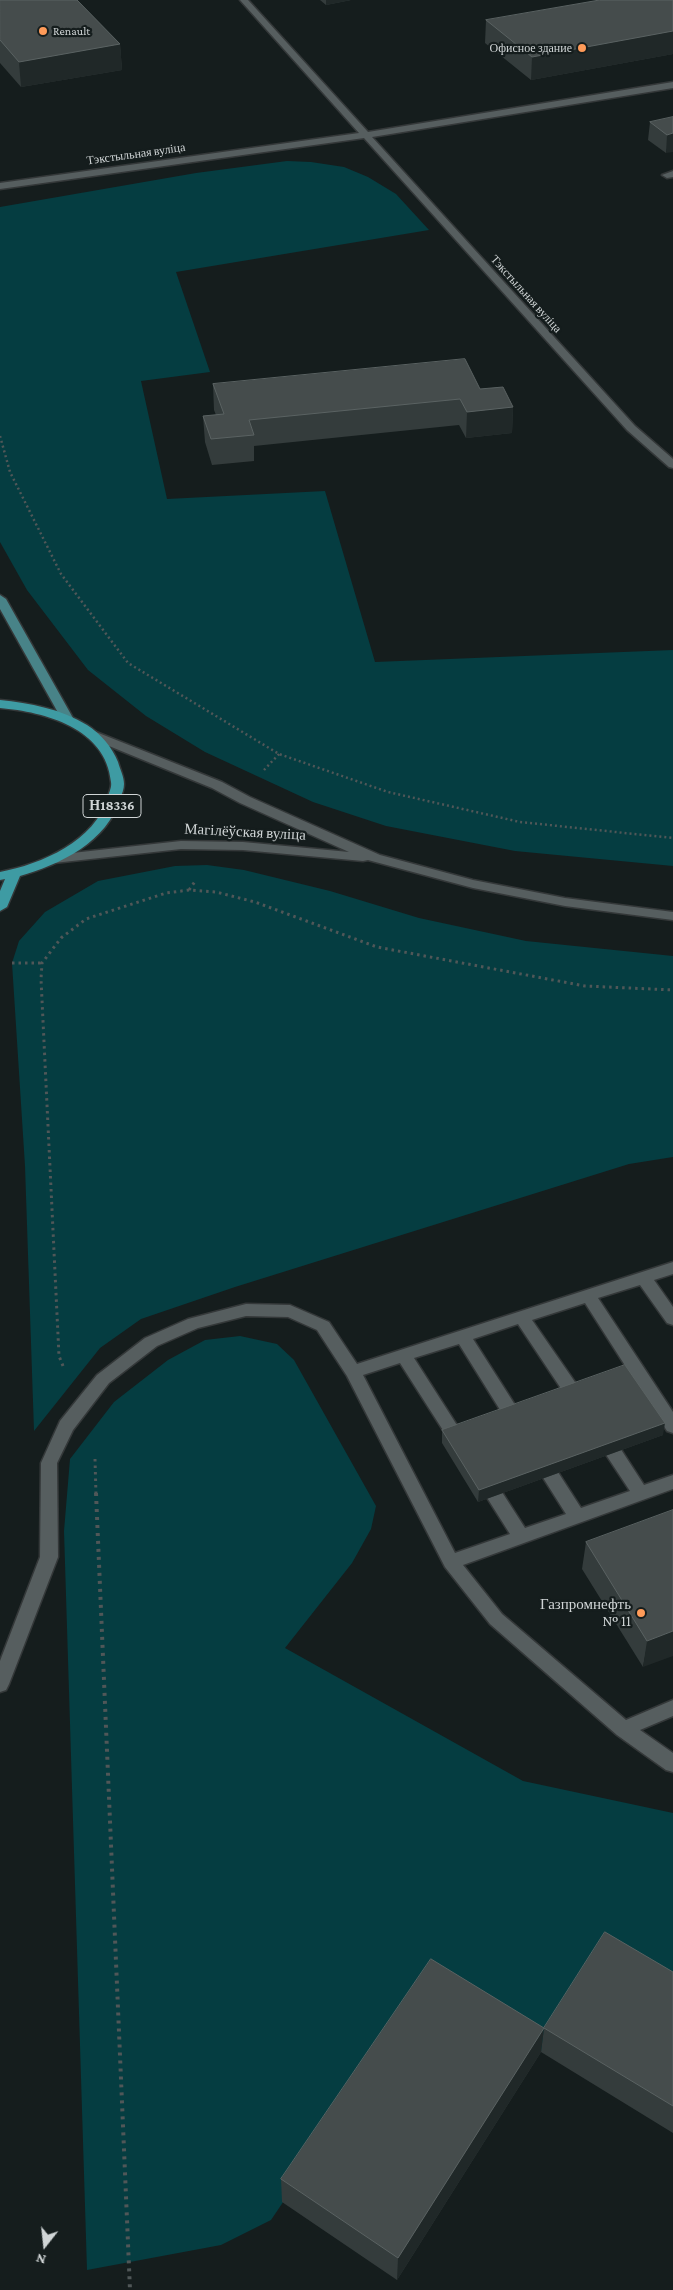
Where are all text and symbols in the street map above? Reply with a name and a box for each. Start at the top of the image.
place label: Renault [53,24,90,38]
marker: Renault [37,25,49,37]
place label: Офисное здание [490,41,572,55]
marker: Офисное здание [576,42,588,54]
street label: Тэкстыльная вуліца [86,140,186,168]
street label: Тэкстыльная вуліца [487,252,565,336]
road number: Н18336 [83,794,141,818]
street label: Магілёўская вуліца [184,820,306,844]
place label: Газпромнефть № 11 [540,1595,631,1630]
marker: Газпромнефть № 11 [635,1607,647,1619]
north arrow [20,2220,70,2270]
text: N [34,2250,48,2268]

